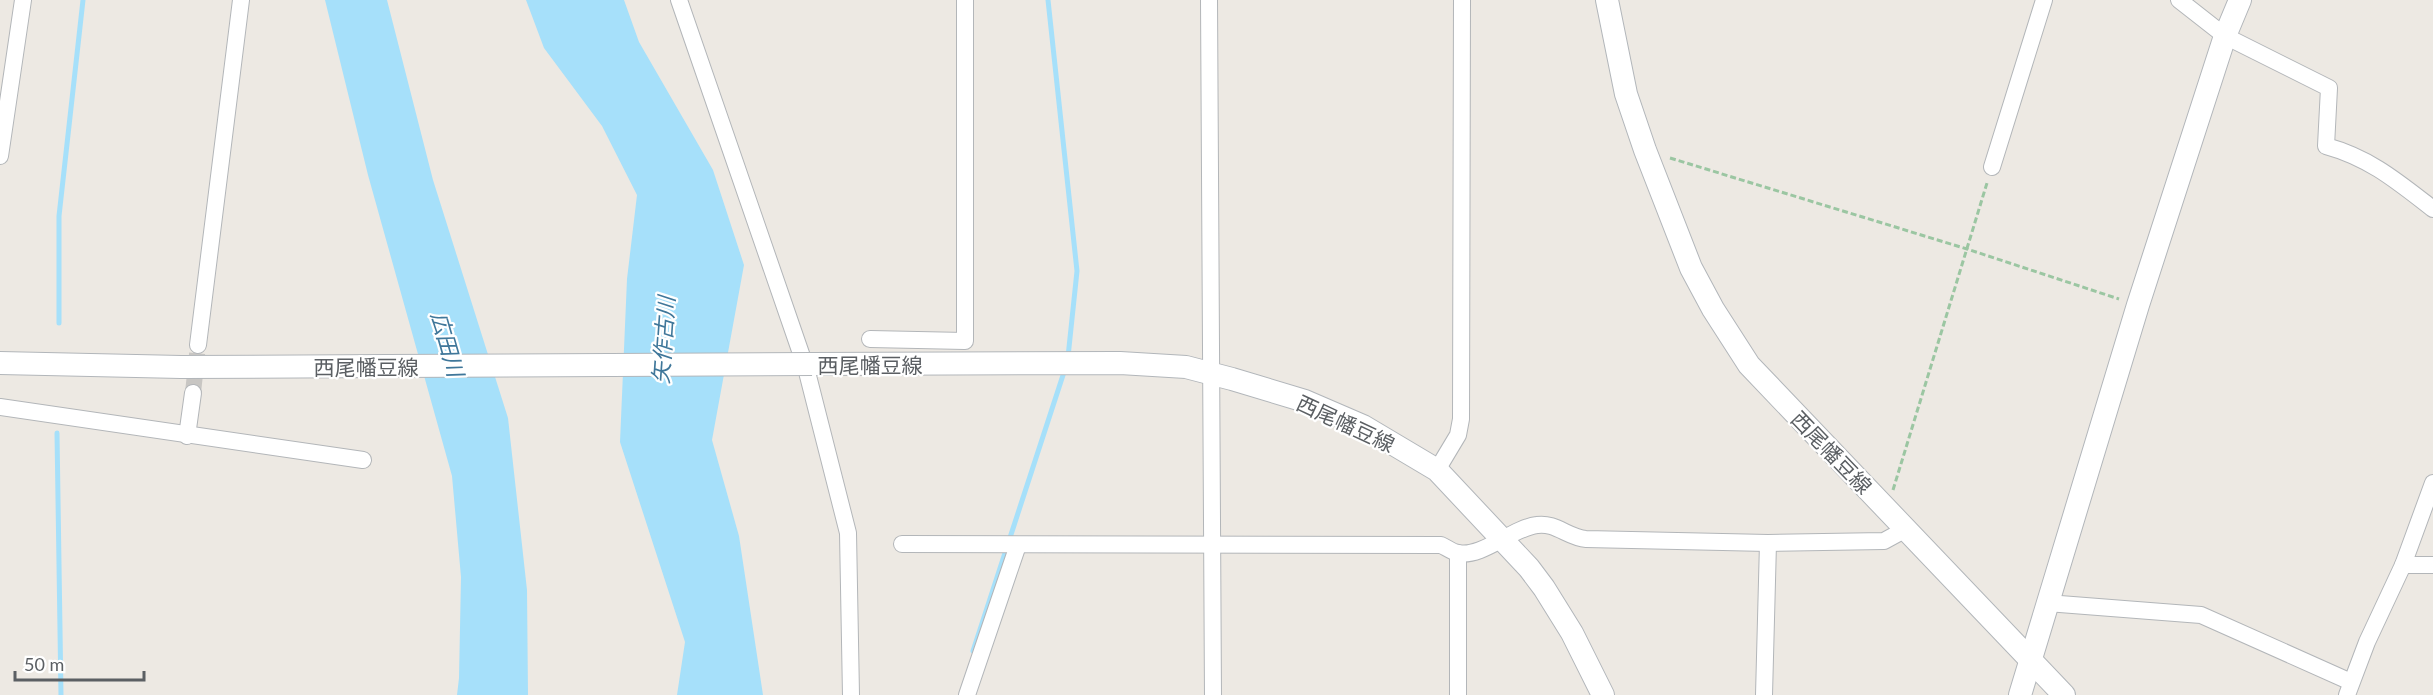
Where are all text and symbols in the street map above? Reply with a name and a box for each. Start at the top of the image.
water label: 矢作古川 [646,293,680,385]
water label: 広田川 [426,309,471,381]
street label: 西尾幡豆線 [818,352,923,377]
street label: 西尾幡豆線 [314,354,419,379]
street label: 西尾幡豆線 [1293,389,1399,457]
street label: 西尾幡豆線 [1787,406,1877,498]
scale bar [15,644,144,682]
text: 50 m [24,653,64,675]

